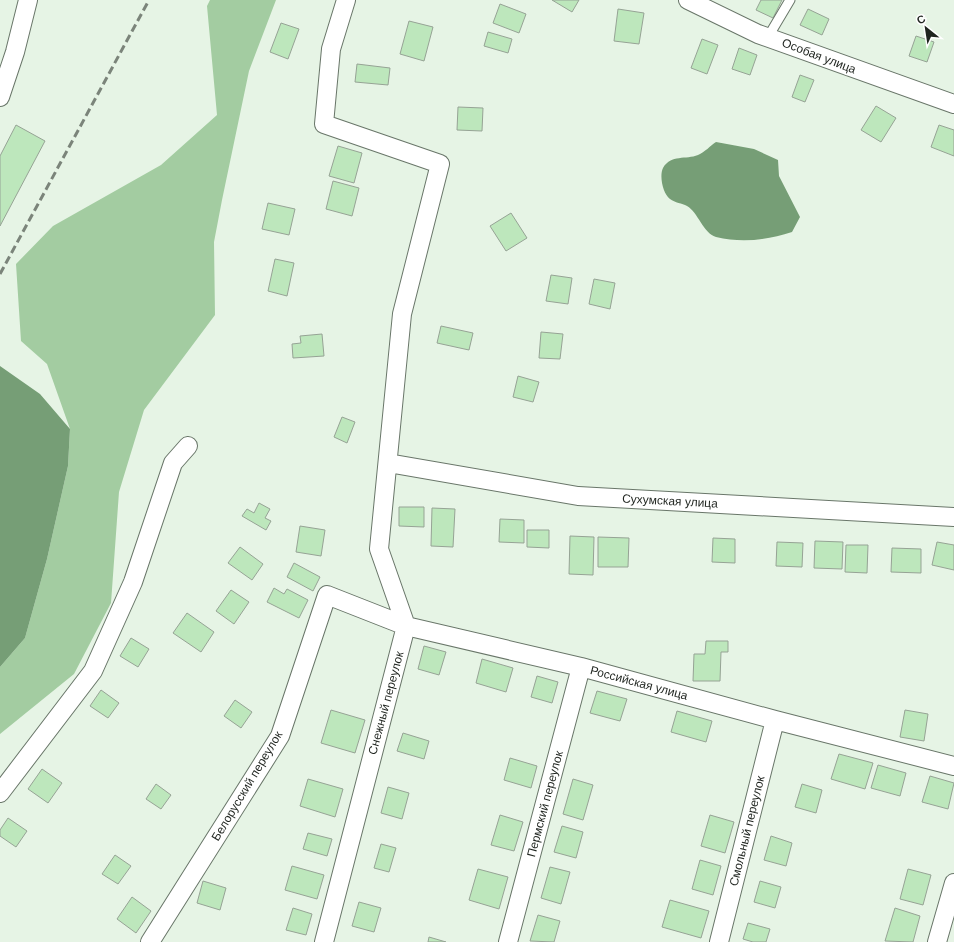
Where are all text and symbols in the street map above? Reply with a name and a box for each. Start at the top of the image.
north arrow [906,8,946,48]
text: С [915,12,927,27]
street label: Особая улица [780,35,858,77]
street label: Сухумская улица [622,492,719,511]
street label: Снежный переулок [365,649,407,756]
street label: Российская улица [589,663,690,703]
street label: Белорусский переулок [209,728,286,843]
street label: Пермский переулок [524,749,566,859]
street label: Смольный переулок [727,774,768,888]

